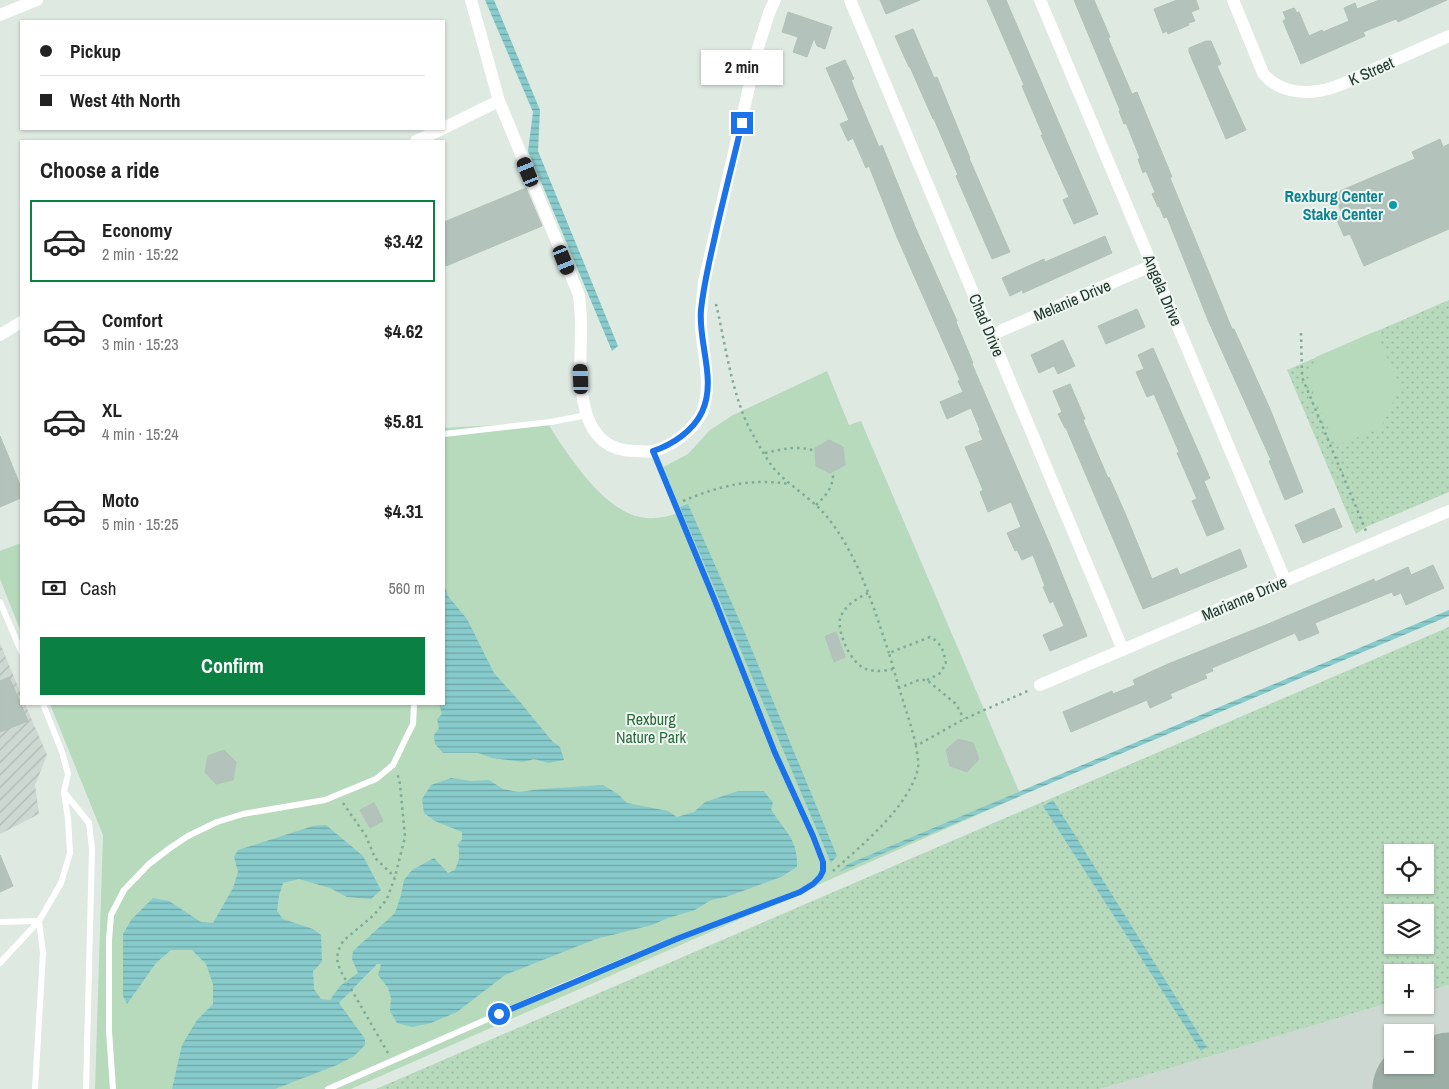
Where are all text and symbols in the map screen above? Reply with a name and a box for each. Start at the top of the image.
text: Pickup [70,38,121,64]
callout: 2 min [701,51,783,86]
street label: K Street [1345,51,1397,91]
text: 2 min [725,56,759,78]
text: West 4th North [70,87,181,113]
route end [731,112,753,134]
text: Choose a ride [40,155,159,185]
car [515,155,540,189]
place label: Rexburg Center Stake Center [1285,185,1384,225]
marker: Rexburg Center Stake Center [1387,199,1399,211]
text: Economy [102,217,172,243]
icon: car [42,219,87,264]
text: $3.42 [384,228,423,254]
text: 2 min · 15:22 [102,243,179,265]
car [551,243,576,277]
street label: Angela Drive [1138,250,1188,329]
street label: Melanie Drive [1030,274,1114,326]
street label: Chad Drive [964,290,1010,360]
text: Comfort [102,307,163,333]
icon: car [42,309,87,354]
text: $4.62 [384,318,423,344]
text: 3 min · 15:23 [102,333,179,355]
car [572,364,589,394]
text: XL [102,397,122,423]
icon: car [42,399,87,444]
text: $5.81 [384,408,423,434]
text: 4 min · 15:24 [102,423,179,445]
text: Moto [102,487,139,513]
icon: car [42,489,87,534]
text: $4.31 [384,498,423,524]
text: 5 min · 15:25 [102,513,179,535]
street label: Marianne Drive [1198,570,1290,626]
icon: cash [40,574,68,602]
text: Cash [80,575,116,601]
text: 560 m [389,577,425,599]
button: Confirm [40,637,425,695]
park label: Rexburg Nature Park [616,708,686,748]
map controls [1384,844,1434,1074]
button: locate [1384,844,1434,894]
button: layers [1384,904,1434,954]
button: + [1384,964,1434,1014]
route start [488,1003,510,1025]
button: − [1384,1024,1434,1074]

